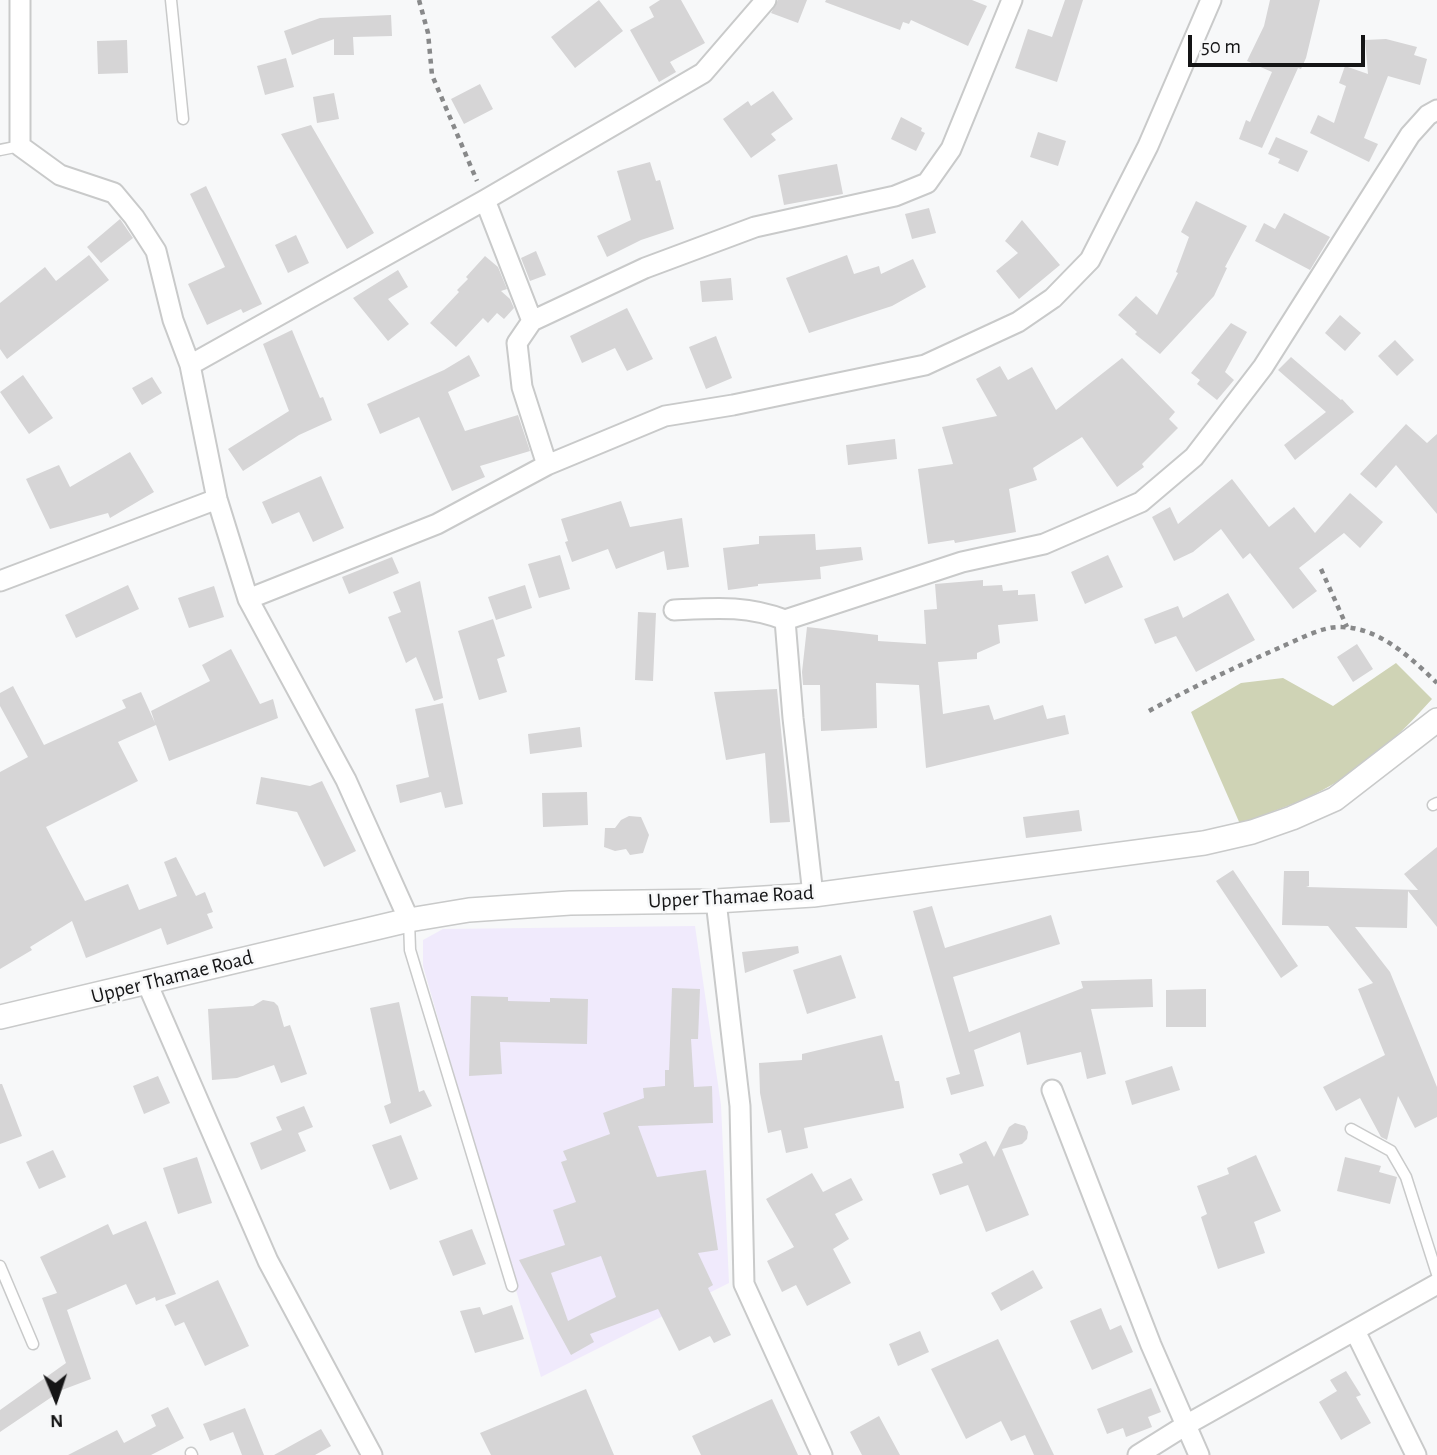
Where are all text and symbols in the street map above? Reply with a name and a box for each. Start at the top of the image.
scale bar [1192,21,1369,65]
text: 50 m [1201,36,1241,57]
street label: Upper Thamae Road [647,880,815,914]
street label: Upper Thamae Road [88,945,256,1009]
north arrow [21,1364,91,1434]
text: N [50,1411,64,1430]

